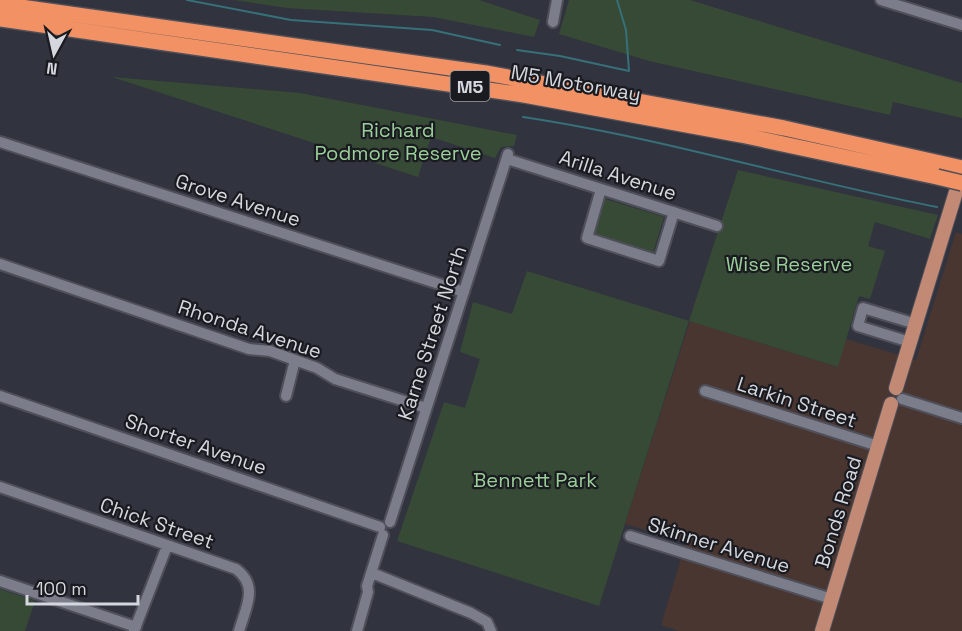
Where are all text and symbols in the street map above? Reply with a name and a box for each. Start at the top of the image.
north arrow [24,24,84,84]
text: N [45,57,59,80]
street label: M5 Motorway [509,59,643,107]
road number: M5 [450,71,490,101]
park label: Richard Podmore Reserve [314,117,482,166]
street label: Arilla Avenue [556,144,680,206]
street label: Grove Avenue [172,168,304,232]
street label: Karne Street North [392,243,472,423]
park label: Wise Reserve [726,251,852,277]
street label: Rhonda Avenue [175,294,325,364]
street label: Larkin Street [734,370,860,434]
street label: Shorter Avenue [122,408,270,480]
street label: Bonds Road [809,453,867,571]
park label: Bennett Park [473,467,597,493]
street label: Chick Street [97,491,217,555]
street label: Skinner Avenue [645,511,793,579]
scale bar [27,568,138,606]
text: 100 m [36,577,87,600]

